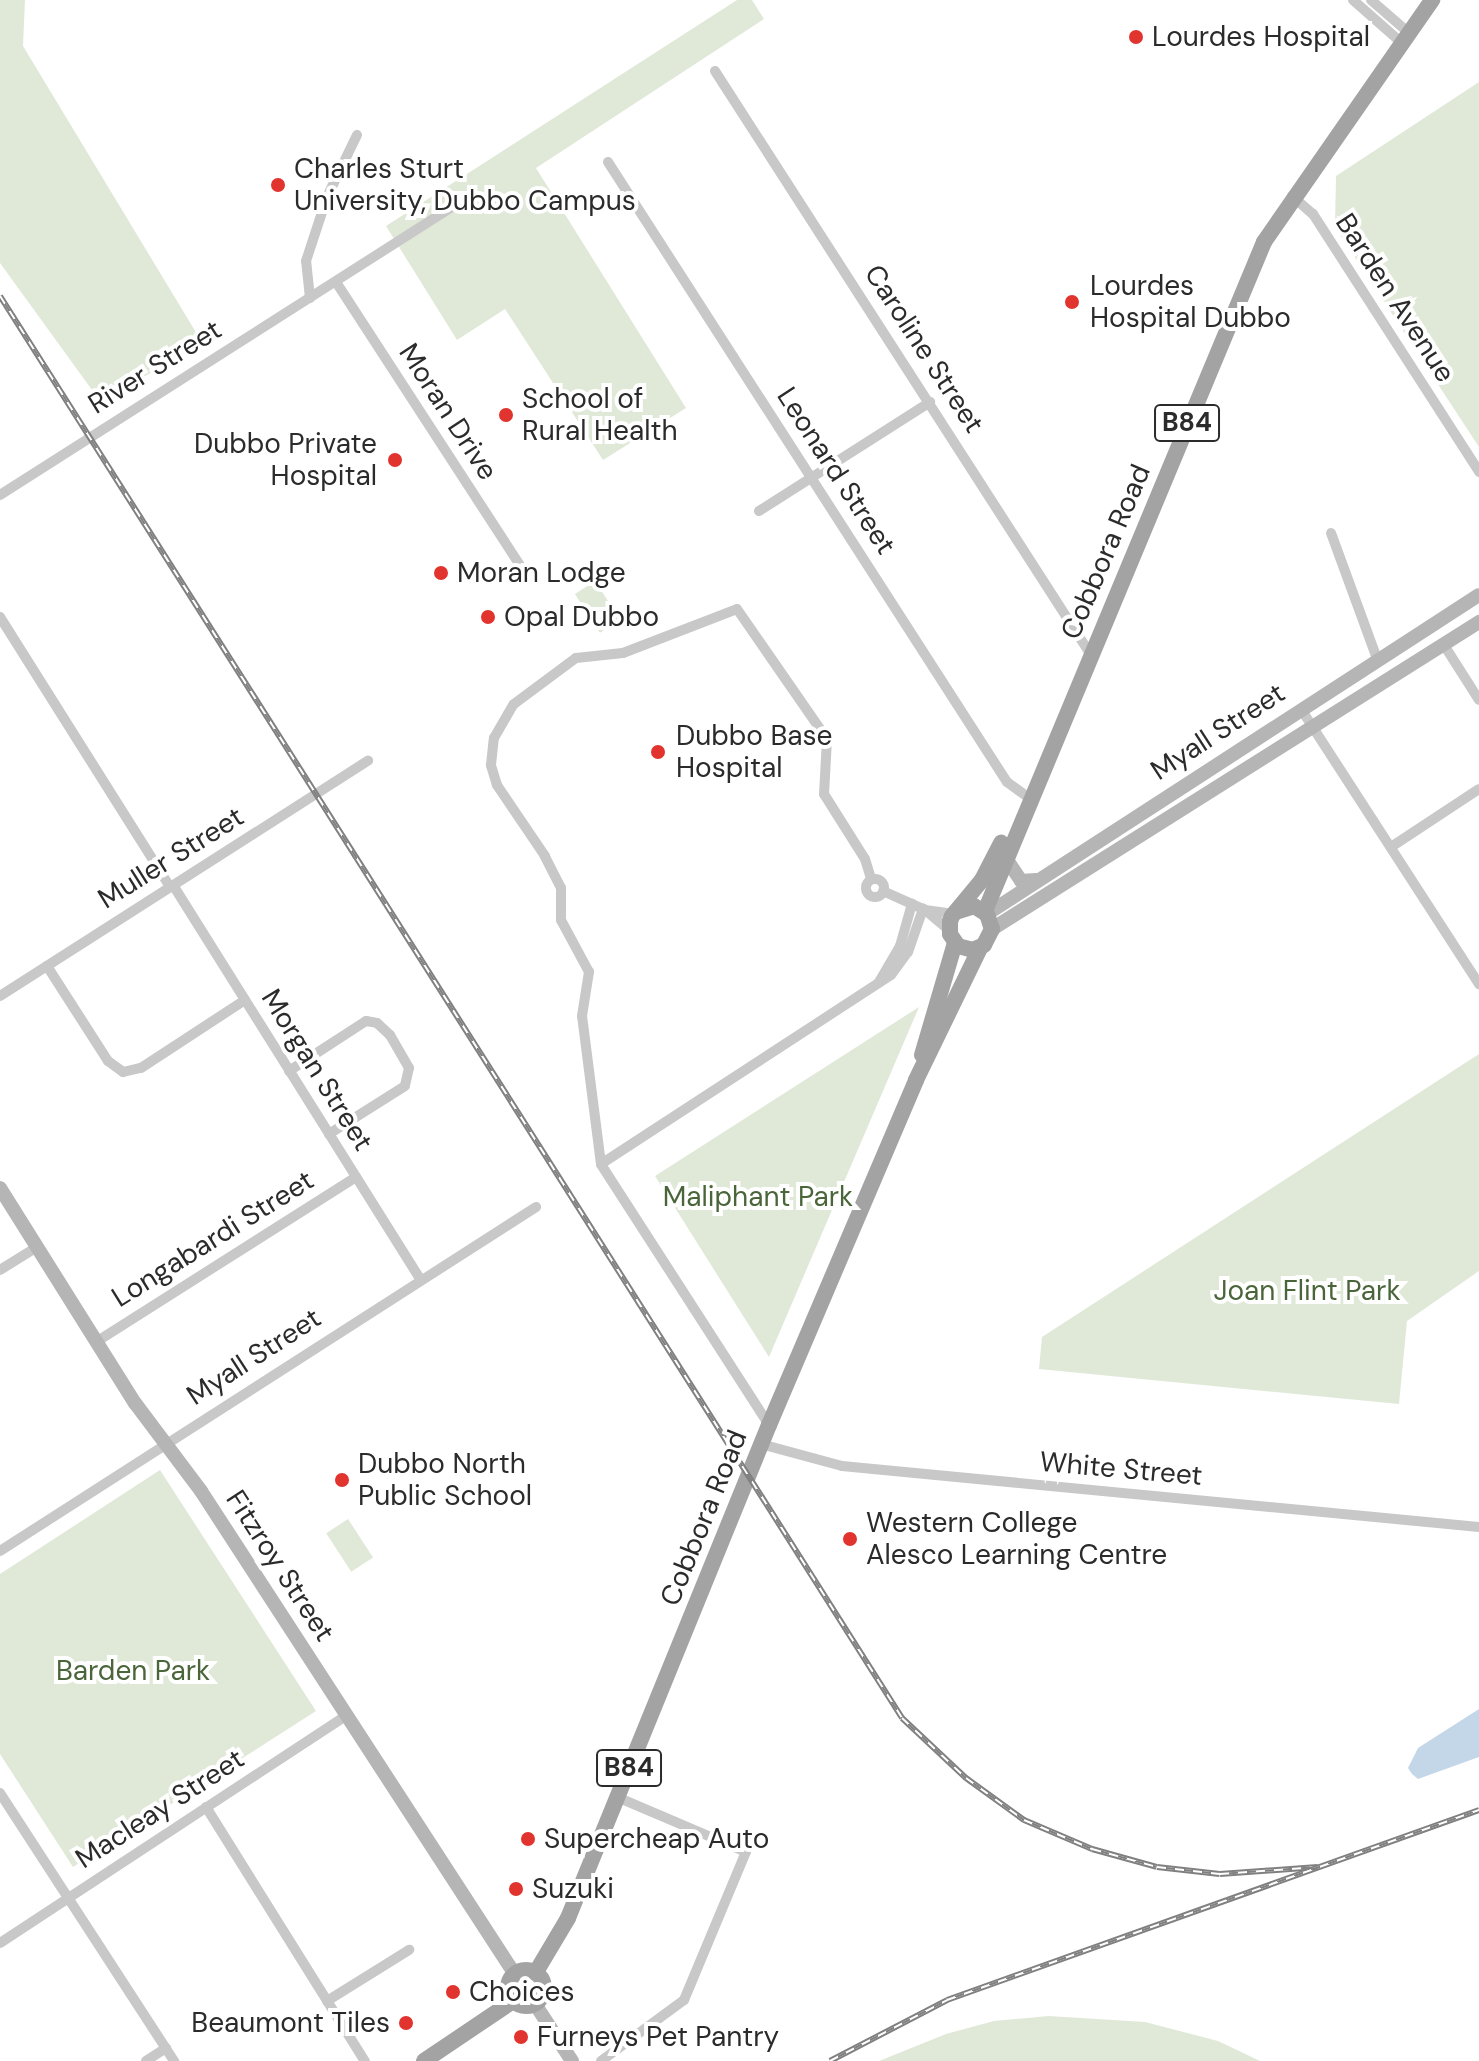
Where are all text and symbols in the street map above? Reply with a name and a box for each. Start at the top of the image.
place label: Lourdes Hospital [1152,20,1370,54]
marker: Lourdes Hospital [1127,28,1145,46]
place label: Charles Sturt University, Dubbo Campus [294,152,636,218]
marker: Charles Sturt University, Dubbo Campus [269,176,287,194]
street label: Barden Avenue [1328,207,1462,389]
street label: Caroline Street [857,259,991,439]
place label: Lourdes Hospital Dubbo [1090,269,1291,335]
marker: Lourdes Hospital Dubbo [1061,291,1083,313]
street label: River Street [82,313,228,421]
street label: Moran Drive [392,338,504,486]
street label: Leonard Street [770,381,902,561]
place label: School of Rural Health [522,382,677,448]
road number: B84 [1153,401,1221,445]
marker: School of Rural Health [497,406,515,424]
place label: Dubbo Private Hospital [194,427,377,493]
marker: Dubbo Private Hospital [384,449,406,471]
street label: Cobbora Road [1054,460,1158,644]
place label: Moran Lodge [457,556,626,590]
marker: Moran Lodge [432,564,450,582]
place label: Opal Dubbo [504,600,659,634]
marker: Opal Dubbo [479,608,497,626]
street label: Myall Street [1145,676,1291,788]
place label: Dubbo Base Hospital [676,719,832,785]
marker: Dubbo Base Hospital [647,741,669,763]
street label: Muller Street [92,800,250,916]
street label: Morgan Street [254,983,380,1157]
street label: Longabardi Street [106,1163,320,1315]
park label: Maliphant Park [663,1180,853,1214]
park label: Joan Flint Park [1213,1274,1401,1308]
street label: Myall Street [181,1301,327,1413]
street label: Cobbora Road [653,1425,755,1611]
street label: White Street [1038,1445,1204,1493]
place label: Dubbo North Public School [358,1447,532,1513]
marker: Dubbo North Public School [333,1471,351,1489]
street label: Fitzroy Street [219,1484,341,1648]
place label: Western College Alesco Learning Centre [866,1506,1167,1572]
marker: Western College Alesco Learning Centre [841,1530,859,1548]
park label: Barden Park [56,1654,210,1688]
street label: Macleay Street [69,1742,251,1876]
road number: B84 [595,1746,663,1790]
place label: Supercheap Auto [544,1822,769,1856]
marker: Supercheap Auto [519,1830,537,1848]
place label: Suzuki [532,1872,614,1906]
marker: Suzuki [507,1880,525,1898]
place label: Choices [469,1975,574,2009]
marker: Choices [444,1983,462,2001]
place label: Beaumont Tiles [191,2006,390,2040]
marker: Beaumont Tiles [397,2014,415,2032]
place label: Furneys Pet Pantry [537,2020,779,2054]
marker: Furneys Pet Pantry [512,2028,530,2046]

